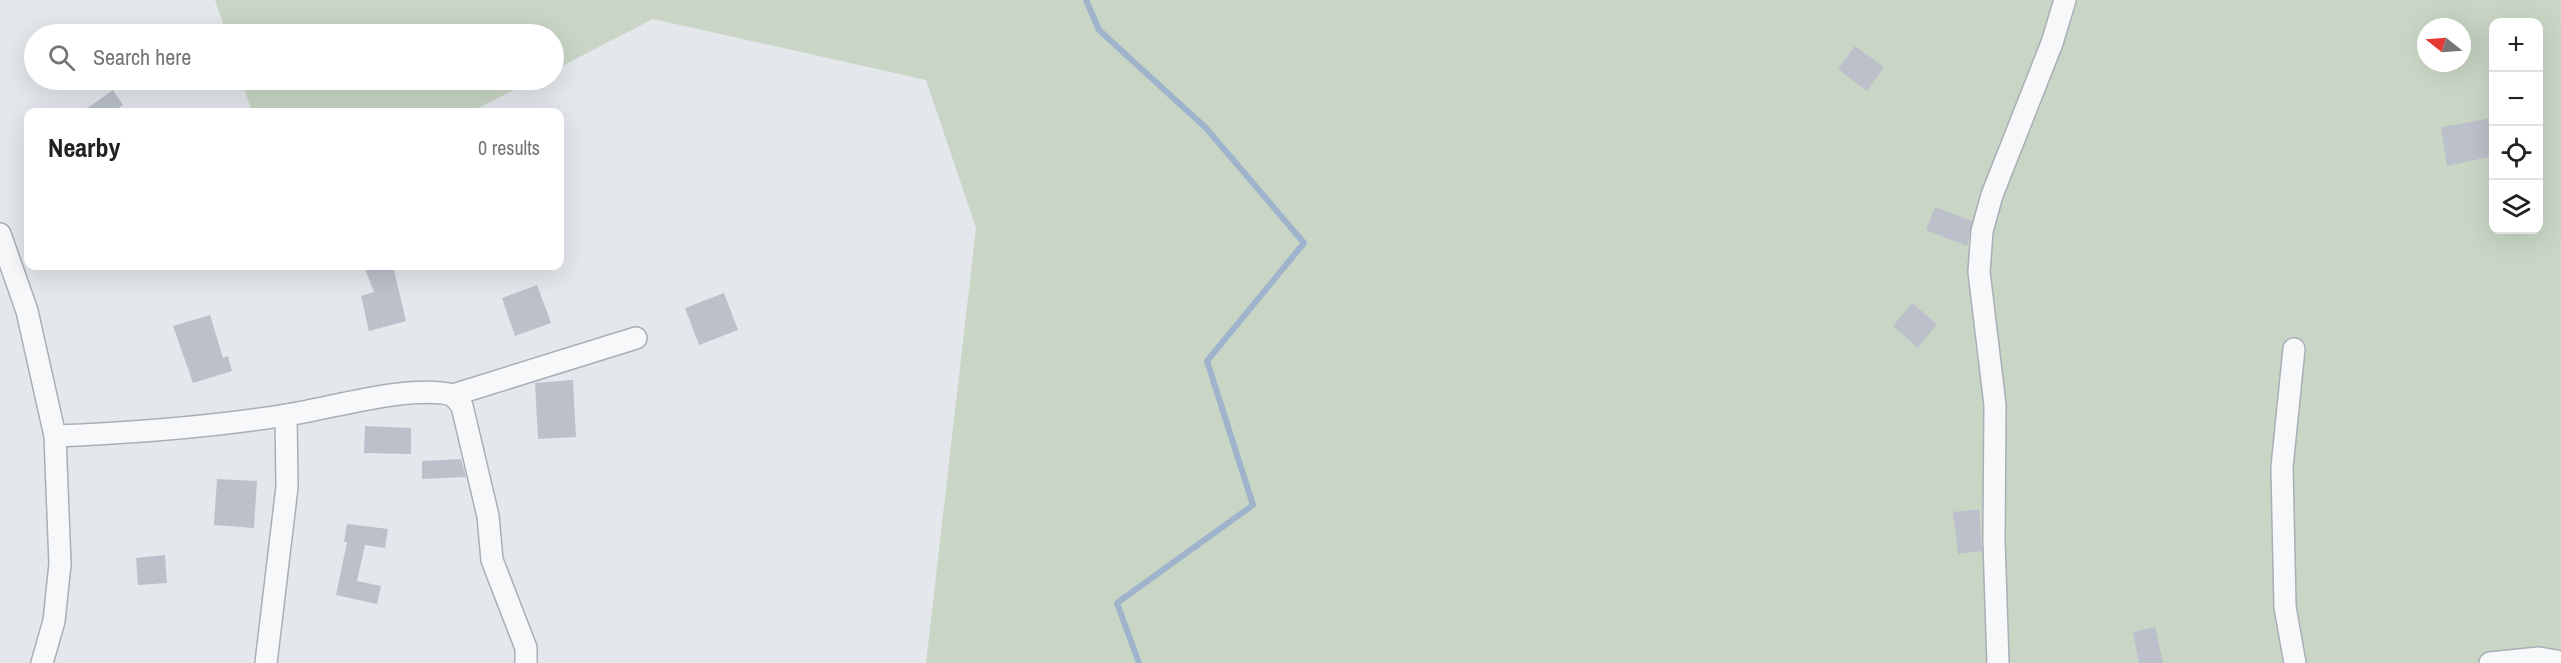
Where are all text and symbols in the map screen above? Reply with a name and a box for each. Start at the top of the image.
north arrow [2417,18,2471,72]
map controls [2489,18,2543,234]
button: + [2489,18,2543,72]
search box [24,24,564,90]
icon: search [45,41,78,74]
text: Search here [93,42,191,72]
button: − [2489,72,2543,126]
button: locate [2489,126,2543,180]
text: Nearby [48,130,120,165]
text: 0 results [478,134,540,161]
button: layers [2489,180,2543,234]

